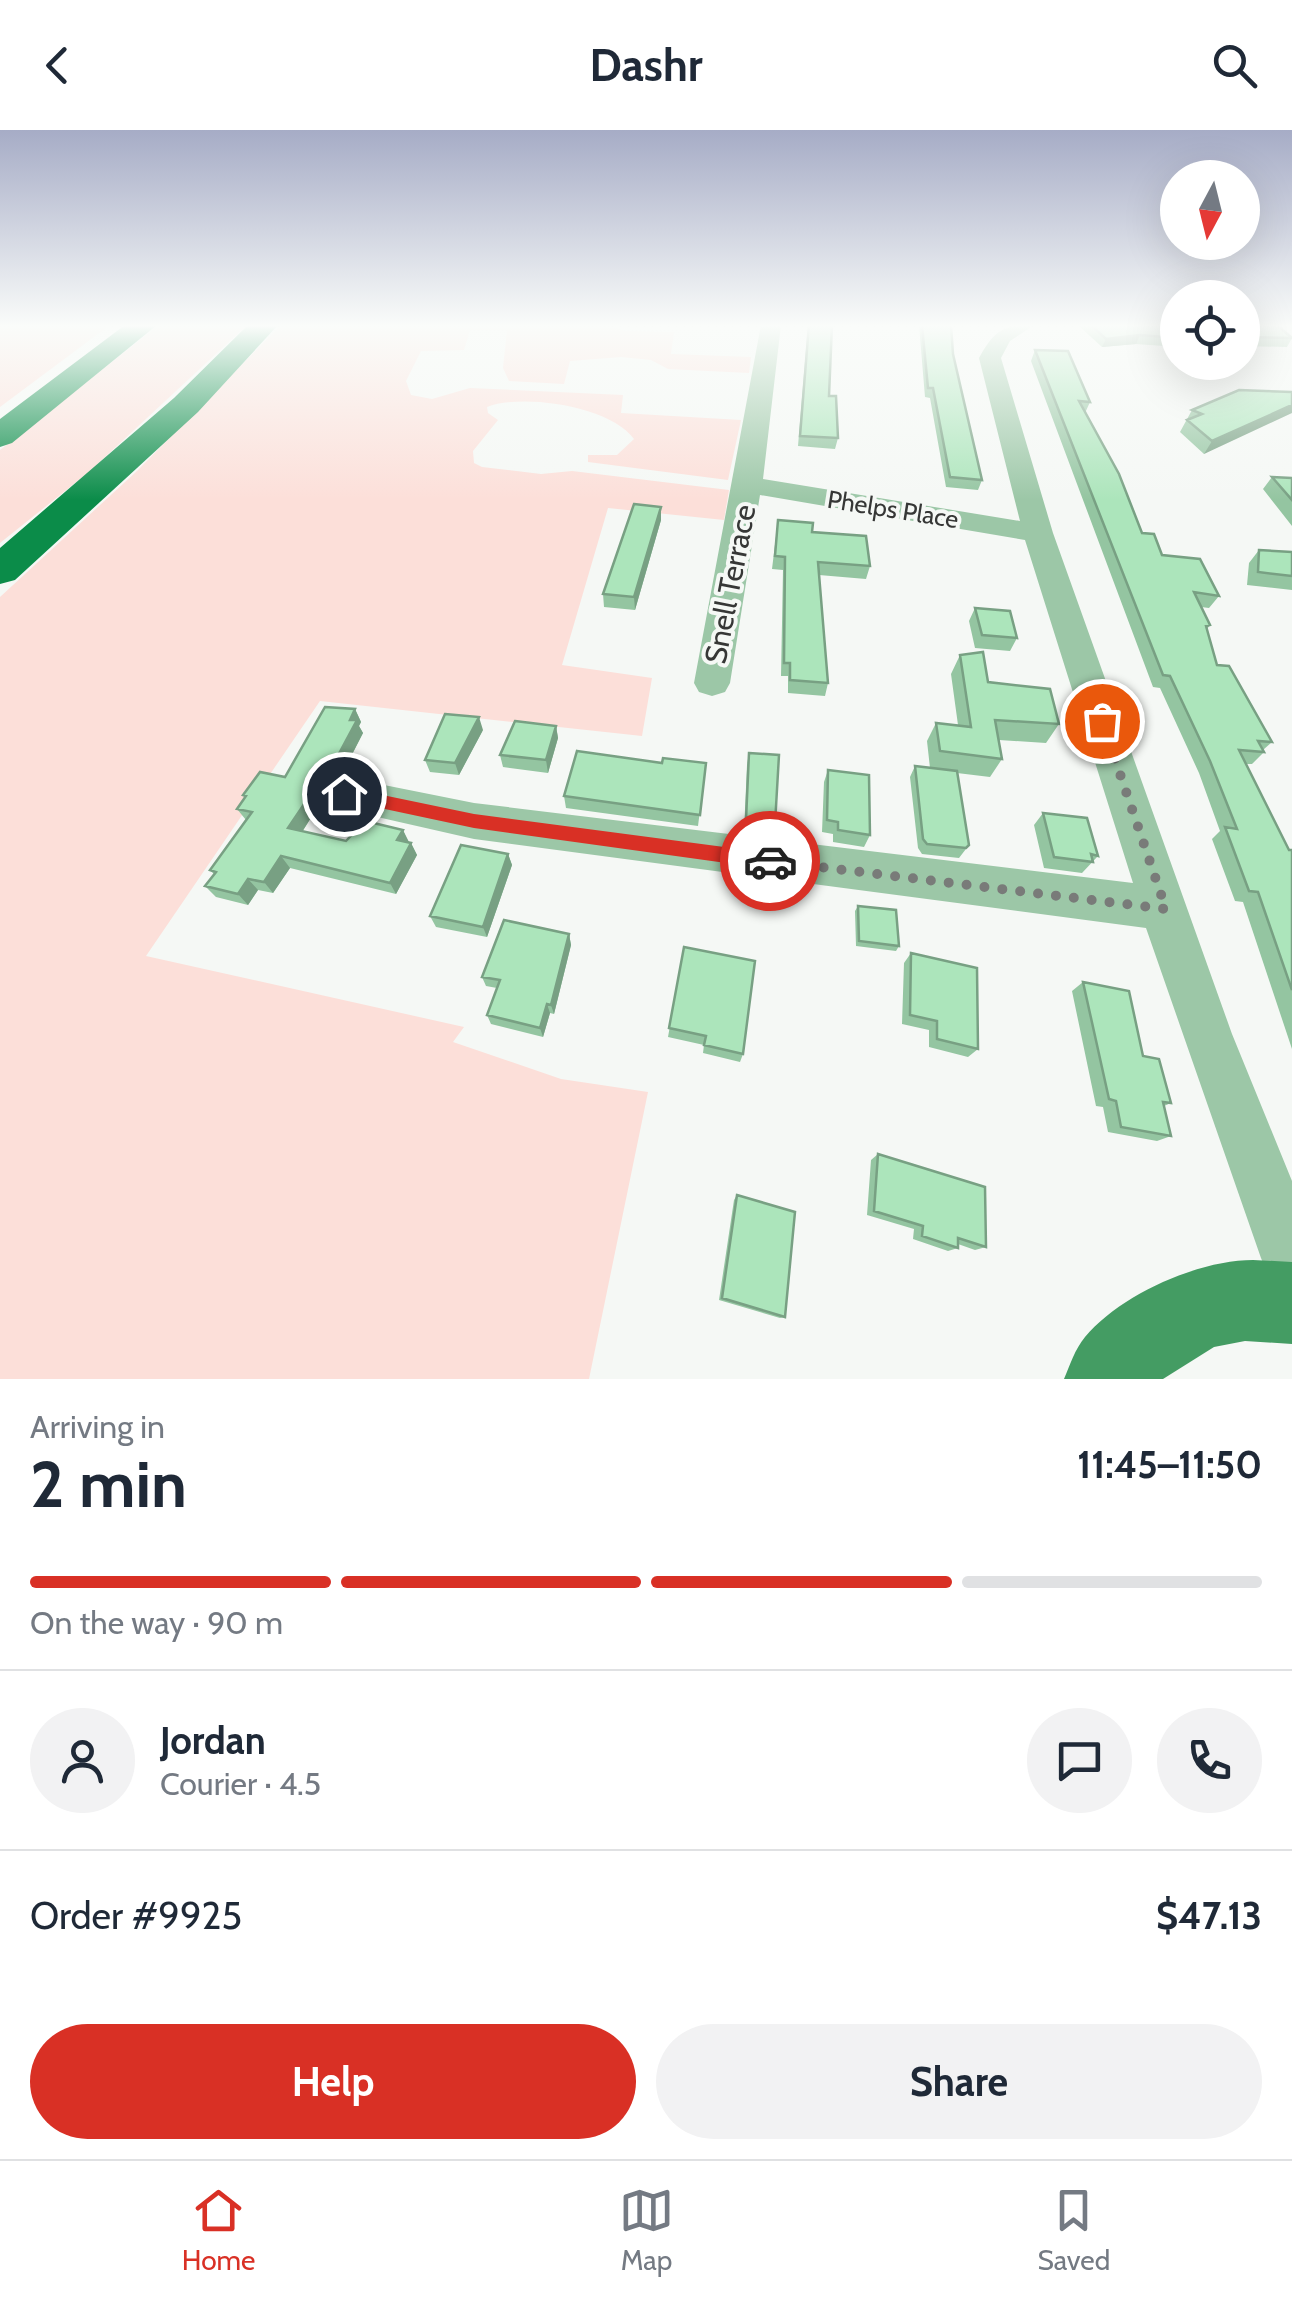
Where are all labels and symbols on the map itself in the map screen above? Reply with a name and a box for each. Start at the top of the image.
north arrow [1160,160,1260,260]
street label: Phelps Place [825,484,961,534]
street label: Snell Terrace [696,501,764,667]
pin [1060,679,1145,764]
pin [302,752,387,837]
courier [720,811,820,911]

